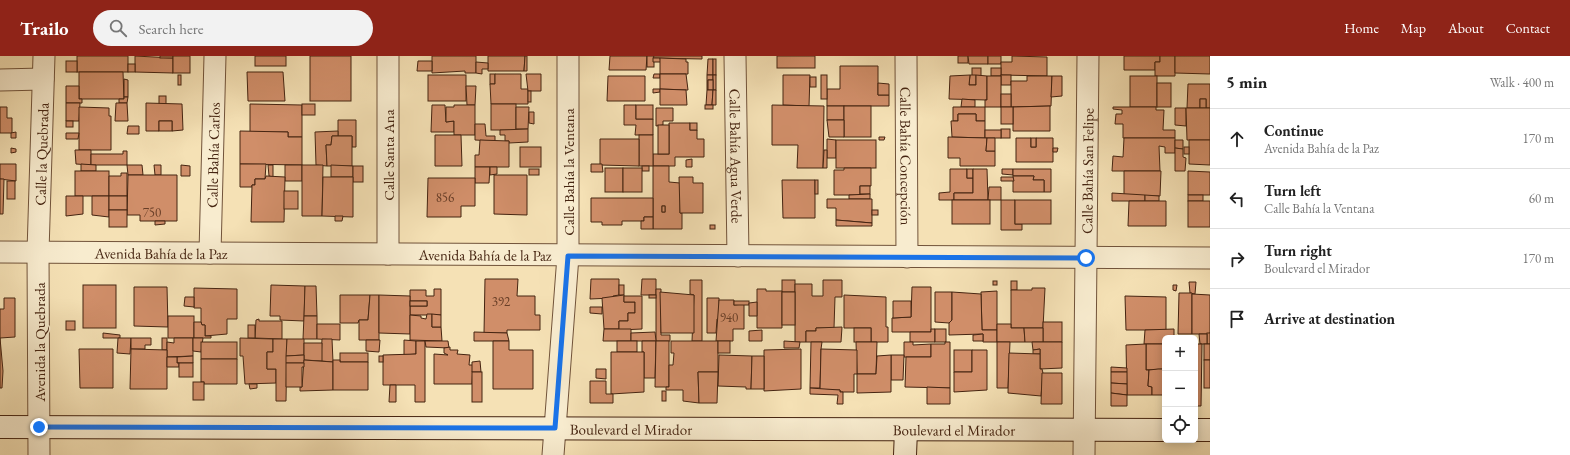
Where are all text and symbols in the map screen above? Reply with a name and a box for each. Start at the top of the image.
search box [93,10,373,46]
text: Trailo [20,16,69,41]
icon: search [107,17,129,39]
text: Search here [139,19,204,38]
text: Home [1344,19,1379,37]
text: Map [1401,19,1426,37]
text: About [1448,19,1484,37]
text: Contact [1506,19,1550,37]
text: 5 min [1226,71,1267,93]
text: Walk · 400 m [1490,74,1554,91]
street label: Calle Bahía Concepción [897,87,916,225]
street label: Calle Bahía Agua Verde [726,88,747,224]
street label: Calle la Quebrada [30,102,52,206]
street label: Calle Bahía Carlos [202,102,223,208]
street label: Calle Bahía la Ventana [559,108,578,236]
street label: Calle Bahía San Felipe [1077,108,1097,234]
street label: Calle Santa Ana [379,109,398,201]
text: Continue [1264,121,1324,140]
icon: ahead [1226,128,1248,150]
text: 170 m [1523,130,1554,147]
text: Avenida Bahía de la Paz [1264,140,1379,157]
text: Turn left [1264,181,1321,200]
icon: left [1226,188,1248,210]
house number: 856 [436,189,454,206]
text: 60 m [1529,190,1554,207]
text: Calle Bahía la Ventana [1264,200,1374,217]
house number: 750 [143,204,161,221]
text: Turn right [1264,241,1332,260]
street label: Avenida Bahía de la Paz [94,243,228,263]
street label: Avenida Bahía de la Paz [418,245,552,264]
icon: right [1226,248,1248,270]
route start [1077,249,1095,267]
text: 170 m [1523,250,1554,267]
text: Boulevard el Mirador [1264,260,1370,277]
street label: Avenida la Quebrada [30,282,49,403]
house number: 392 [492,293,511,310]
icon: arrive [1226,308,1248,330]
house number: 940 [720,309,738,326]
text: Arrive at destination [1264,309,1395,328]
map controls [1162,335,1198,443]
button: + [1162,335,1198,371]
button: − [1162,371,1198,407]
button: locate [1162,407,1198,443]
route end [30,418,48,436]
street label: Boulevard el Mirador [570,419,692,438]
street label: Boulevard el Mirador [893,420,1015,439]

